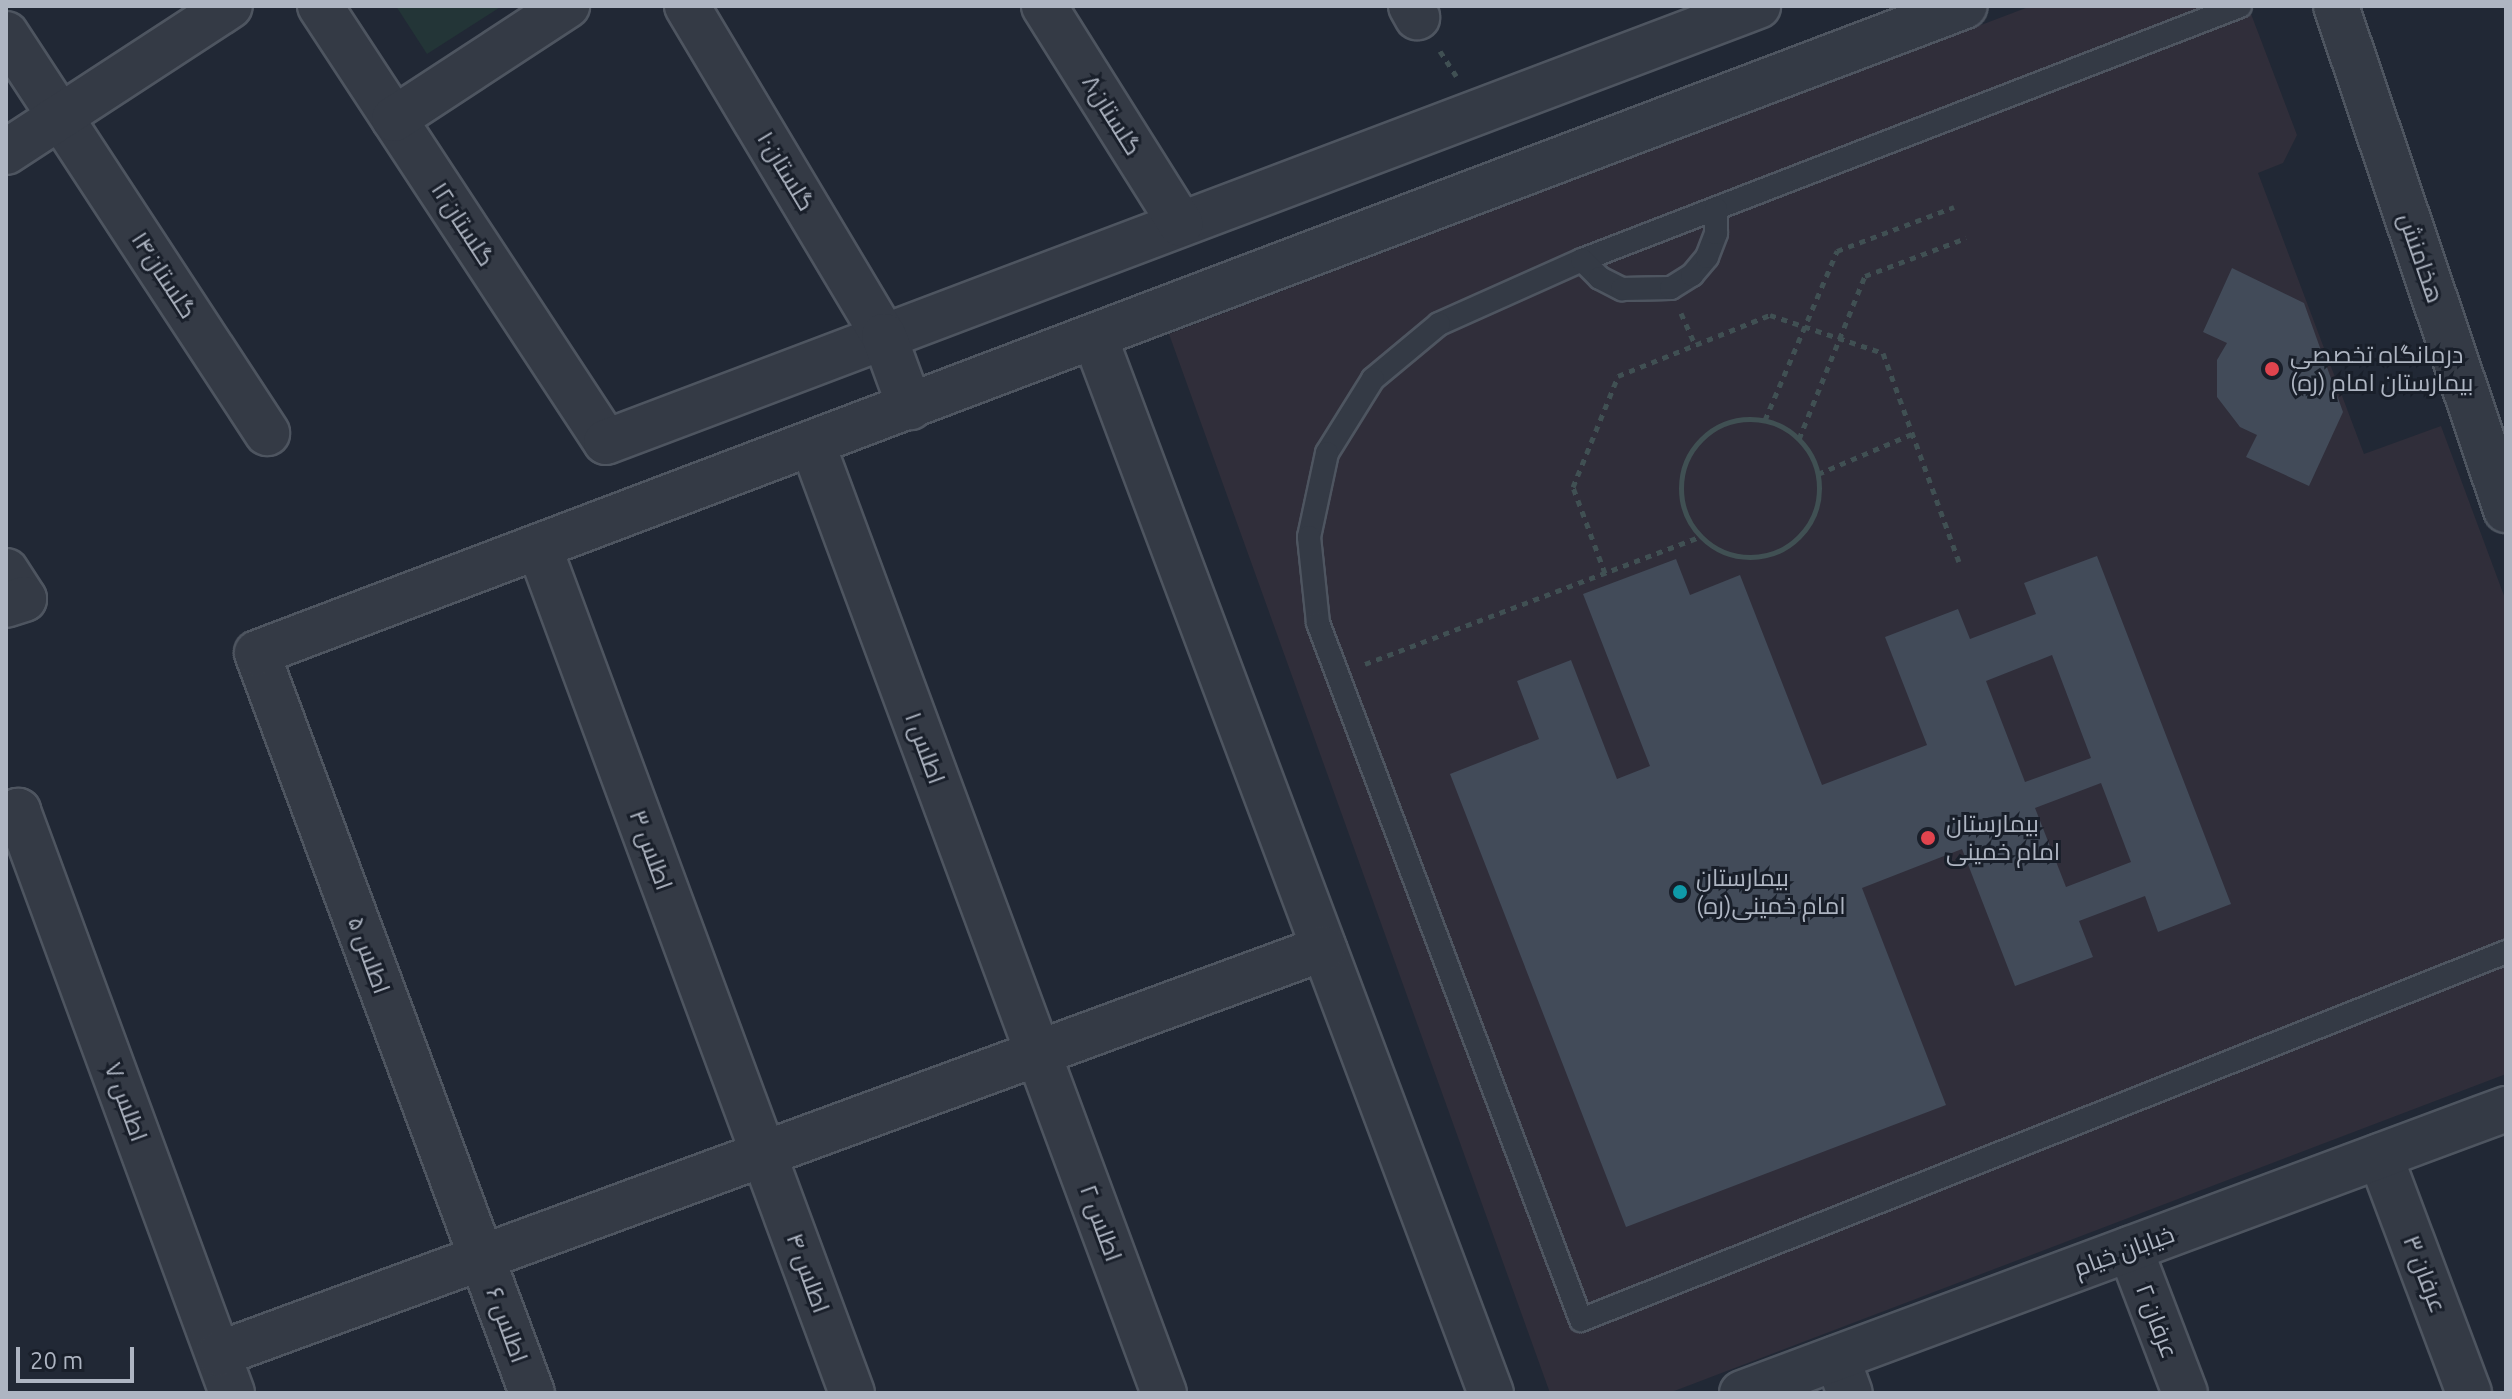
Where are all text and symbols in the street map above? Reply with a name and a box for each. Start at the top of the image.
street label: گلستان۸ [1076,70,1148,160]
street label: گلستان۱۰ [751,126,821,216]
street label: گلستان۱۲ [425,177,501,271]
street label: هخامنش [2392,209,2450,307]
street label: گلستان۱۴ [125,226,203,324]
place label: درمانگاه تخصصی بیمارستان امام (ره) [2290,341,2473,397]
marker: درمانگاه تخصصی بیمارستان امام (ره) [2261,358,2283,380]
street label: اطلس ۱ [899,708,951,788]
street label: اطلس ۳ [623,806,679,894]
place label: بیمارستان امام خمینی [1946,810,2060,866]
marker: بیمارستان امام خمینی [1917,827,1939,849]
place label: بیمارستان امام خمینی(ره) [1696,864,1846,920]
marker: بیمارستان امام خمینی(ره) [1671,883,1689,901]
street label: اطلس ۵ [342,912,396,998]
street label: اطلس ۷ [98,1059,154,1145]
street label: اطلس ۲ [1074,1181,1128,1265]
street label: خیابان خیام [2070,1220,2178,1282]
street label: اطلس ۴ [780,1229,836,1317]
street label: عرفان ۳ [2397,1231,2453,1317]
street label: عرفان ۲ [2130,1280,2184,1362]
street label: اطلس ۶ [480,1283,534,1367]
scale bar [20,1331,138,1381]
text: 20 m [30,1347,83,1374]

